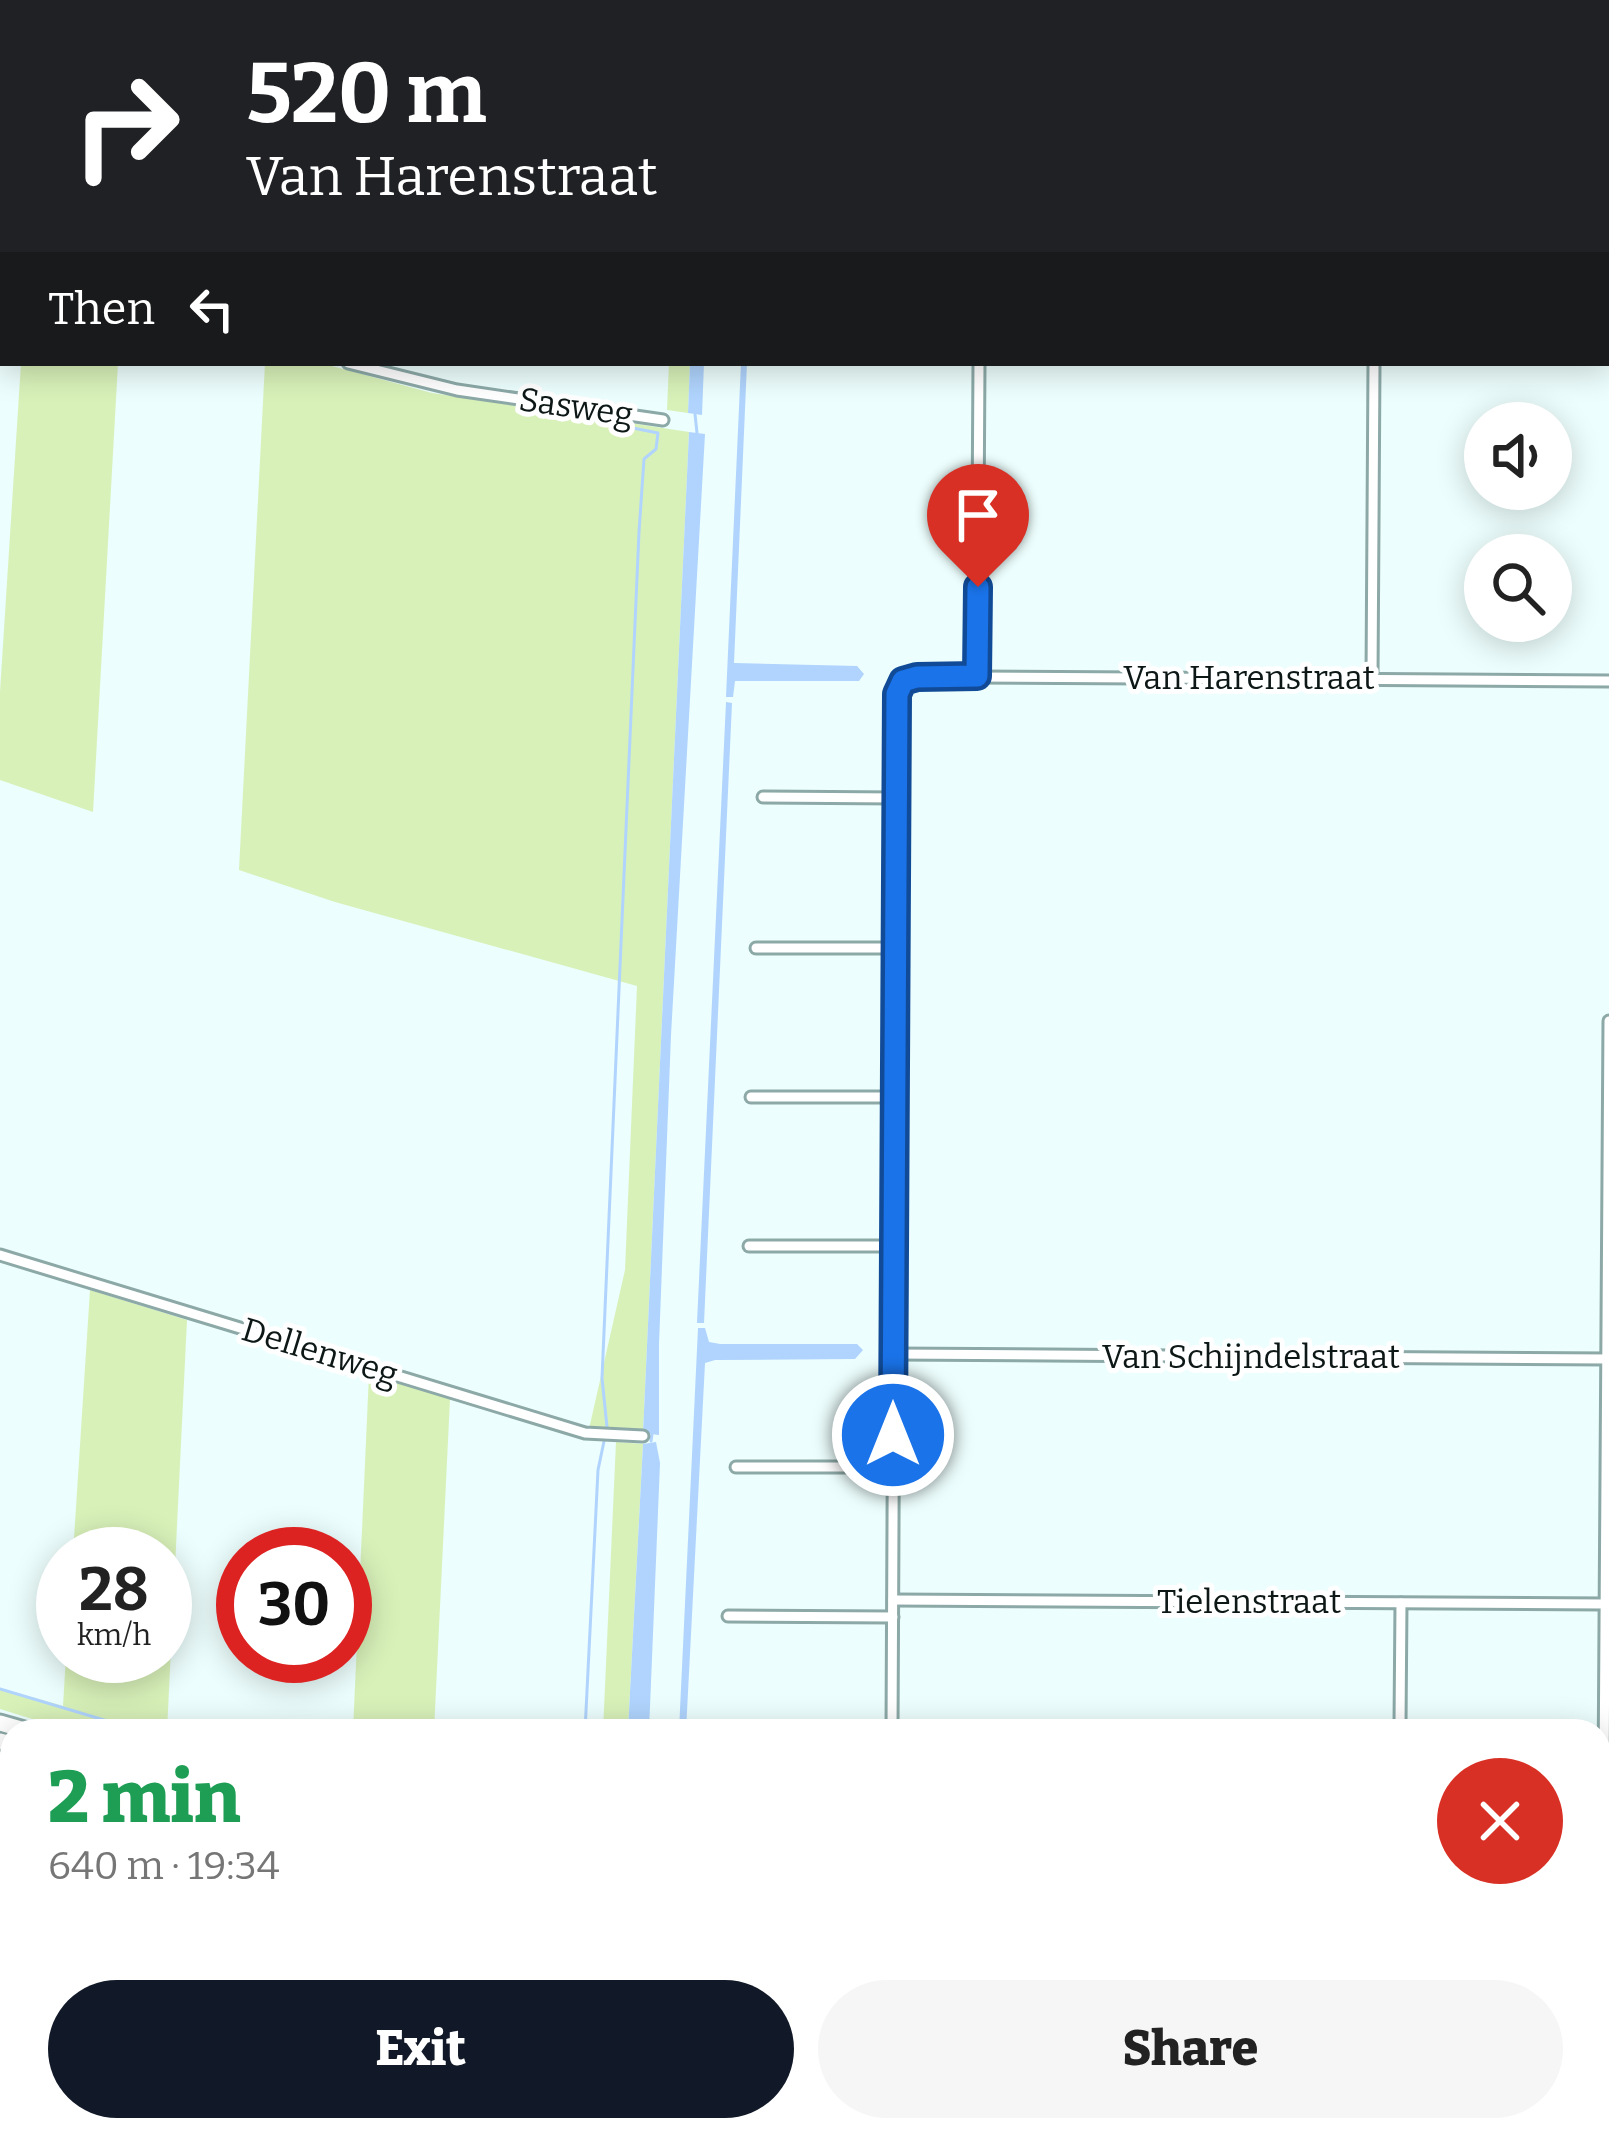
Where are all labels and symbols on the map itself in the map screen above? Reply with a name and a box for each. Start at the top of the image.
street label: Sasweg [516,379,636,435]
pin [927,464,1029,587]
street label: Van Harenstraat [1123,658,1375,698]
street label: Dellenweg [237,1309,403,1395]
street label: Van Schijndelstraat [1102,1337,1400,1377]
position arrow [830,1372,956,1498]
speed limit sign: 30 [216,1527,372,1683]
street label: Tielenstraat [1157,1582,1341,1622]

